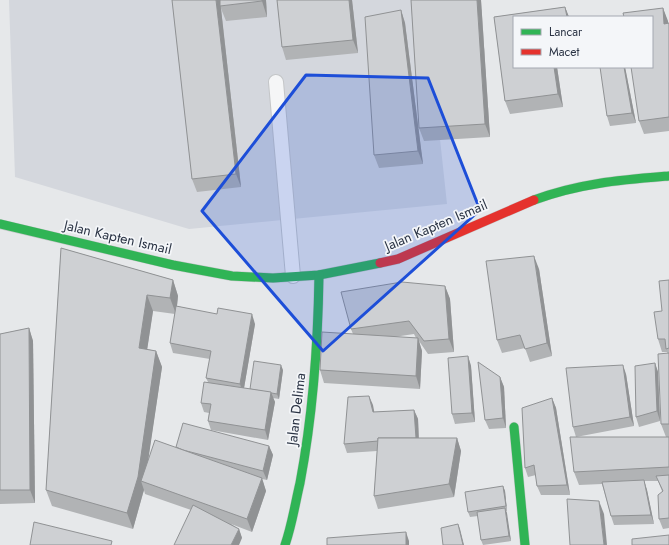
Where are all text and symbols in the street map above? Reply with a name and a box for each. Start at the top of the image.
legend [513,16,653,68]
text: Lancar [549,23,583,41]
text: Macet [549,43,579,61]
street label: Jalan Kapten Ismail [380,194,491,256]
street label: Jalan Kapten Ismail [60,214,174,259]
street label: Jalan Delima [281,372,310,448]

